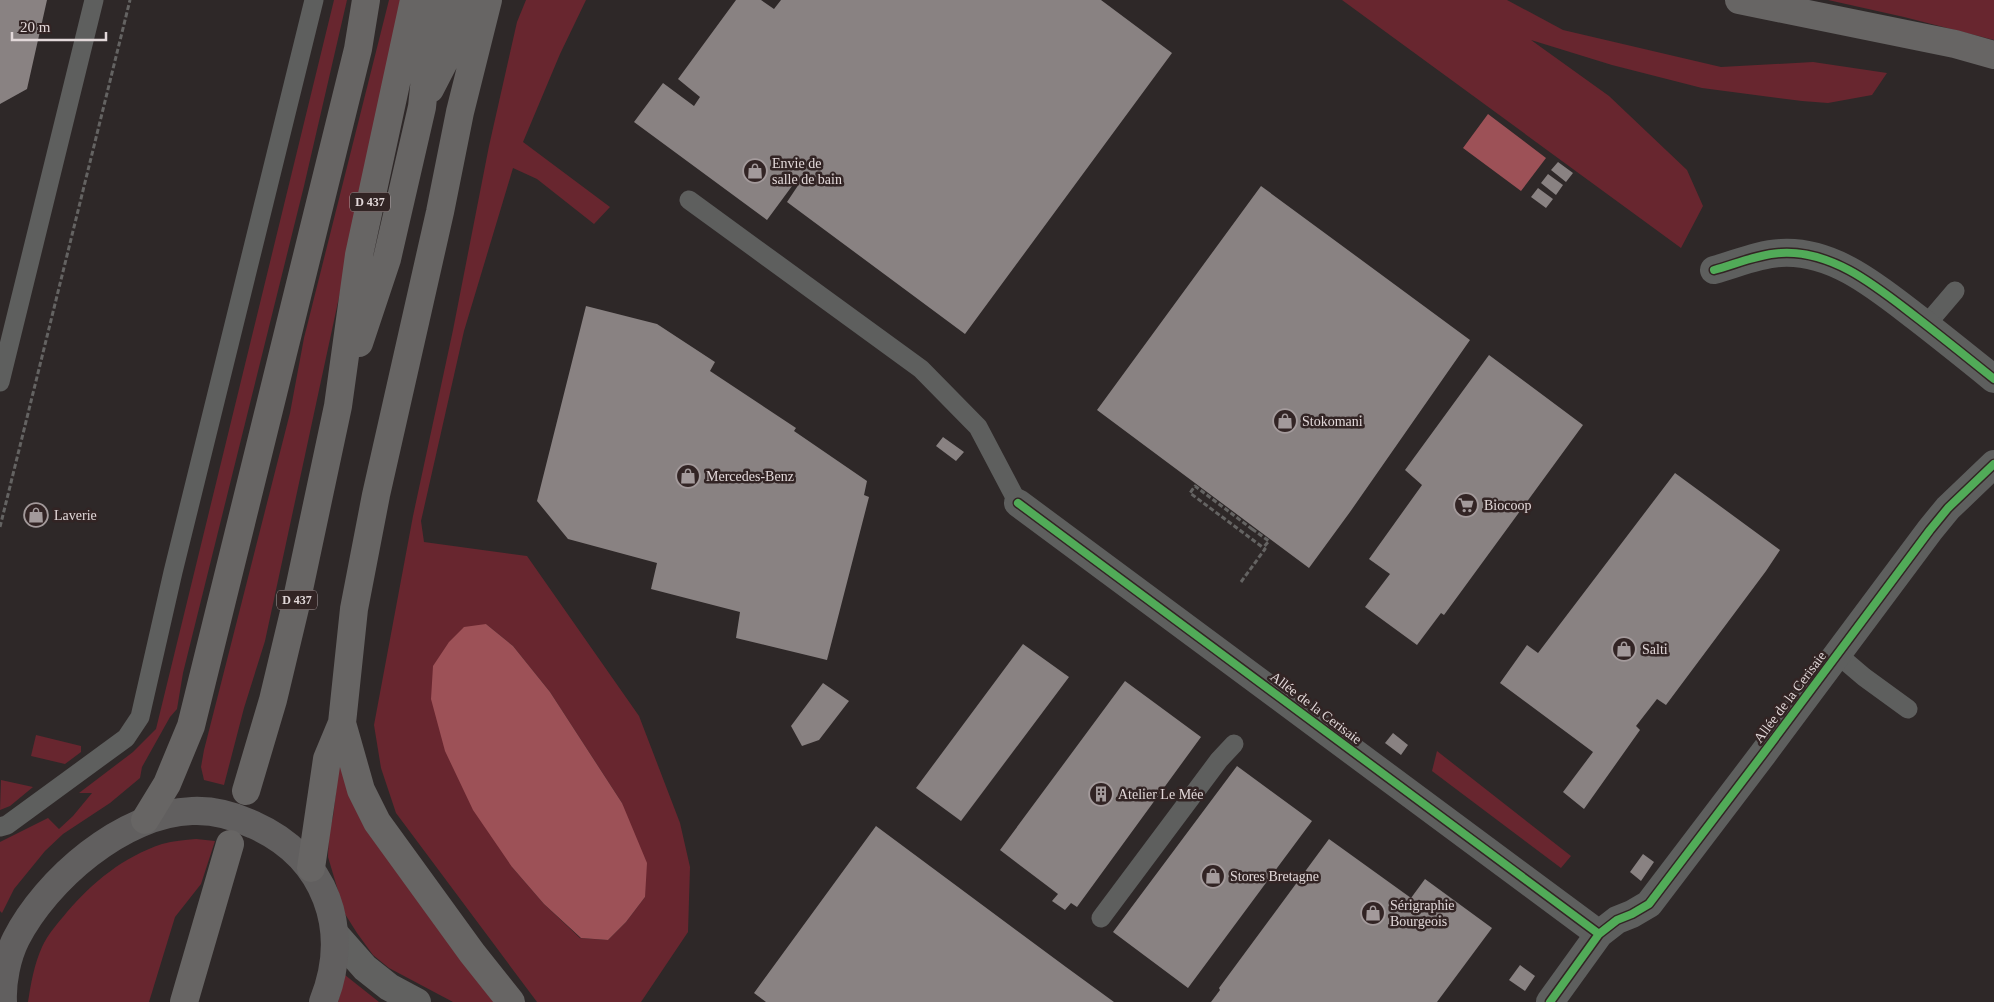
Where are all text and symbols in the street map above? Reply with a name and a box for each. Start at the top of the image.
scale bar [12,10,106,42]
text: 20 m [20,19,51,35]
place label: Envie de salle de bain [772,156,842,187]
shop icon: Envie de salle de bain [742,158,768,184]
road number: D 437 [350,192,390,212]
shop icon: Stokomani [1272,408,1298,434]
place label: Stokomani [1302,414,1363,429]
shop icon: Mercedes-Benz [675,463,701,489]
place label: Mercedes-Benz [706,469,794,484]
supermarket icon: Biocoop [1453,492,1479,518]
place label: Biocoop [1484,498,1531,513]
shop icon: Laverie [23,502,49,528]
place label: Laverie [54,508,97,523]
road number: D 437 [277,590,317,610]
shop icon: Salti [1611,636,1637,662]
place label: Salti [1642,642,1668,657]
street label: Allée de la Cerisaie [1751,649,1829,745]
street label: Allée de la Cerisaie [1268,669,1364,747]
building icon: Atelier Le Mée [1088,781,1114,807]
place label: Atelier Le Mée [1118,787,1204,802]
shop icon: Stores Bretagne [1200,863,1226,889]
place label: Stores Bretagne [1230,869,1319,884]
place label: Sérigraphie Bourgeois [1390,898,1455,929]
shop icon: Sérigraphie Bourgeois [1360,900,1386,926]

